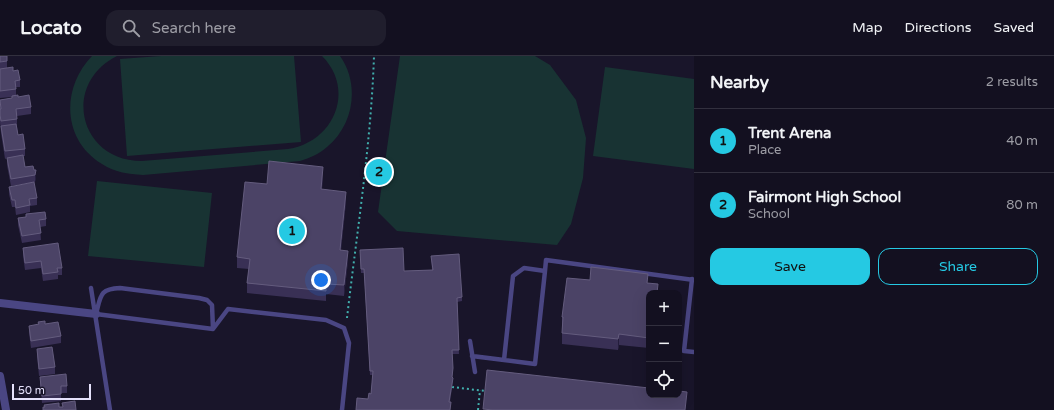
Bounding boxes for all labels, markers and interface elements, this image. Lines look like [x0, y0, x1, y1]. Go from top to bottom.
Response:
search box [106, 10, 386, 46]
text: Locato [20, 17, 82, 39]
icon: search [120, 17, 142, 39]
text: Search here [152, 19, 236, 37]
text: Map [852, 19, 883, 36]
text: Directions [905, 19, 972, 36]
text: Saved [994, 19, 1034, 36]
text: Nearby [710, 72, 769, 93]
text: 2 results [986, 74, 1038, 90]
text: Trent Arena [748, 124, 832, 142]
text: 1 [719, 133, 727, 149]
text: 40 m [1006, 133, 1038, 149]
text: Place [748, 142, 781, 158]
pin: 2 [366, 157, 392, 187]
text: Fairmont High School [748, 188, 901, 206]
text: 2 [719, 197, 727, 213]
text: 80 m [1006, 197, 1038, 213]
text: School [748, 206, 790, 222]
pin: 1 [279, 216, 305, 246]
button: Save [710, 248, 870, 285]
button: Share [878, 248, 1038, 285]
your location [311, 270, 331, 290]
map controls [646, 290, 682, 398]
button: + [646, 290, 682, 326]
button: − [646, 326, 682, 362]
button: locate [646, 362, 682, 398]
scale bar [12, 382, 91, 401]
text: 50 m [18, 384, 45, 397]

